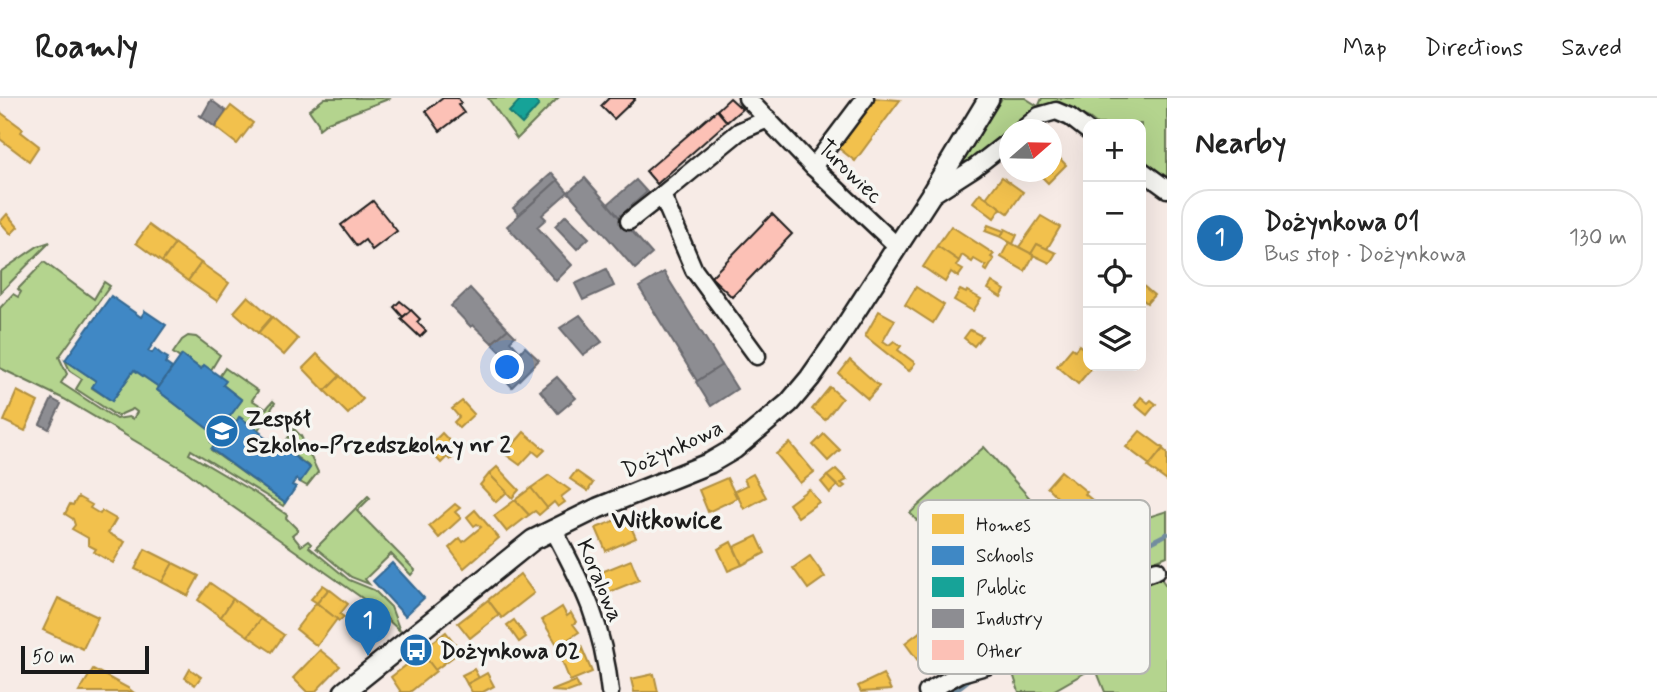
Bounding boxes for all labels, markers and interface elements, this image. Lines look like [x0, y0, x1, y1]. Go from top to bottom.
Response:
text: Roamly [35, 26, 138, 70]
text: Map [1343, 33, 1387, 64]
text: Directions [1425, 33, 1523, 64]
text: Saved [1561, 33, 1622, 64]
north arrow [999, 119, 1062, 182]
map controls [1083, 119, 1146, 371]
button: + [1083, 119, 1146, 182]
text: Nearby [1195, 124, 1286, 163]
street label: Turowiec [810, 134, 889, 211]
button: − [1083, 182, 1146, 245]
text: Dożynkowa 01 [1264, 206, 1420, 240]
text: 1 [1215, 223, 1225, 253]
text: 130 m [1569, 223, 1627, 253]
text: Bus stop · Dożynkowa [1264, 240, 1467, 270]
button: locate [1083, 245, 1146, 308]
button: layers [1083, 308, 1146, 371]
your location [490, 350, 524, 384]
place label: Zespół Szkolno-Przedszkolny nr 2 [246, 405, 512, 461]
school or university icon: Zespół Szkolno-Przedszkolny nr 2 [203, 412, 241, 450]
street label: Dożynkowa [617, 413, 728, 486]
legend [918, 500, 1150, 674]
district label: Witkowice [611, 504, 723, 538]
text: Homes [976, 513, 1031, 538]
street label: Koralowa [568, 535, 630, 627]
text: Schools [976, 544, 1034, 569]
text: Public [976, 576, 1027, 601]
pin: 1 [345, 598, 391, 656]
text: Industry [976, 607, 1043, 632]
bus stop icon: Dożynkowa 02 [397, 631, 435, 669]
place label: Dożynkowa 02 [440, 637, 580, 667]
text: Other [976, 639, 1022, 664]
scale bar [21, 643, 149, 675]
text: 50 m [32, 645, 75, 670]

